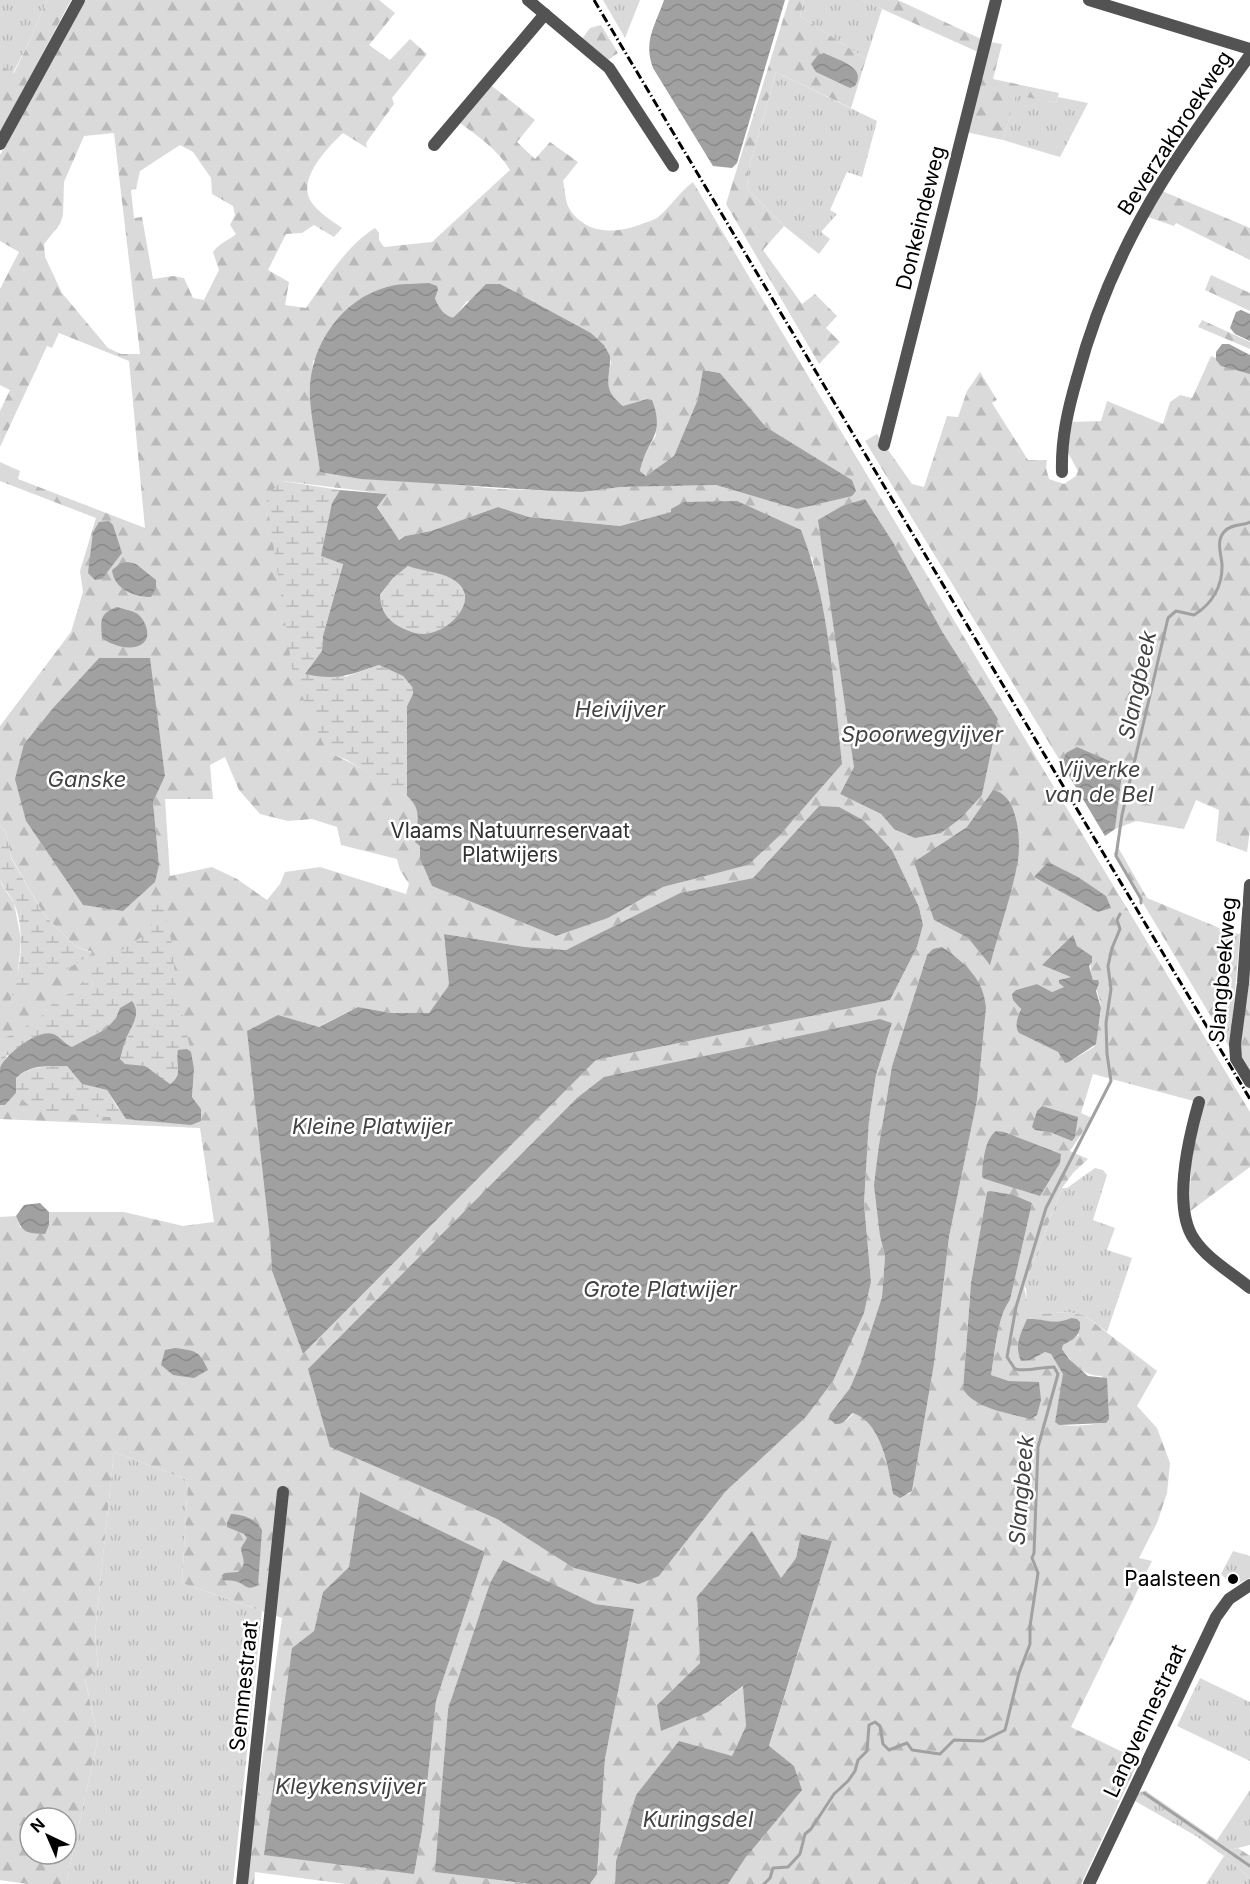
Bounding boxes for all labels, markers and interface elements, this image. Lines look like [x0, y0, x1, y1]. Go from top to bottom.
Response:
street label: Beverzakbroekweg [1112, 46, 1237, 220]
street label: Donkeindeweg [891, 143, 950, 293]
water label: Slangbeek [1113, 627, 1161, 742]
water label: Heivijver [575, 696, 666, 722]
water label: Spoorwegvijver [841, 721, 1004, 747]
water label: Vijverke van de Bel [1044, 756, 1154, 807]
water label: Ganske [48, 766, 126, 792]
park label: Vlaams Natuurreservaat Platwijers [390, 818, 630, 867]
street label: Slangbeekweg [1204, 896, 1241, 1044]
water label: Kleine Platwijer [292, 1113, 453, 1139]
water label: Grote Platwijer [583, 1276, 737, 1302]
water label: Slangbeek [1003, 1433, 1039, 1546]
place label: Paalsteen [1124, 1566, 1221, 1591]
marker: Paalsteen [1226, 1572, 1240, 1586]
street label: Semmestraat [224, 1619, 263, 1752]
street label: Langvennestraat [1098, 1640, 1191, 1801]
water label: Kleykensvijver [275, 1773, 426, 1799]
north arrow [18, 1806, 78, 1866]
water label: Kuringsdel [643, 1806, 754, 1832]
text: N [26, 1814, 49, 1837]

